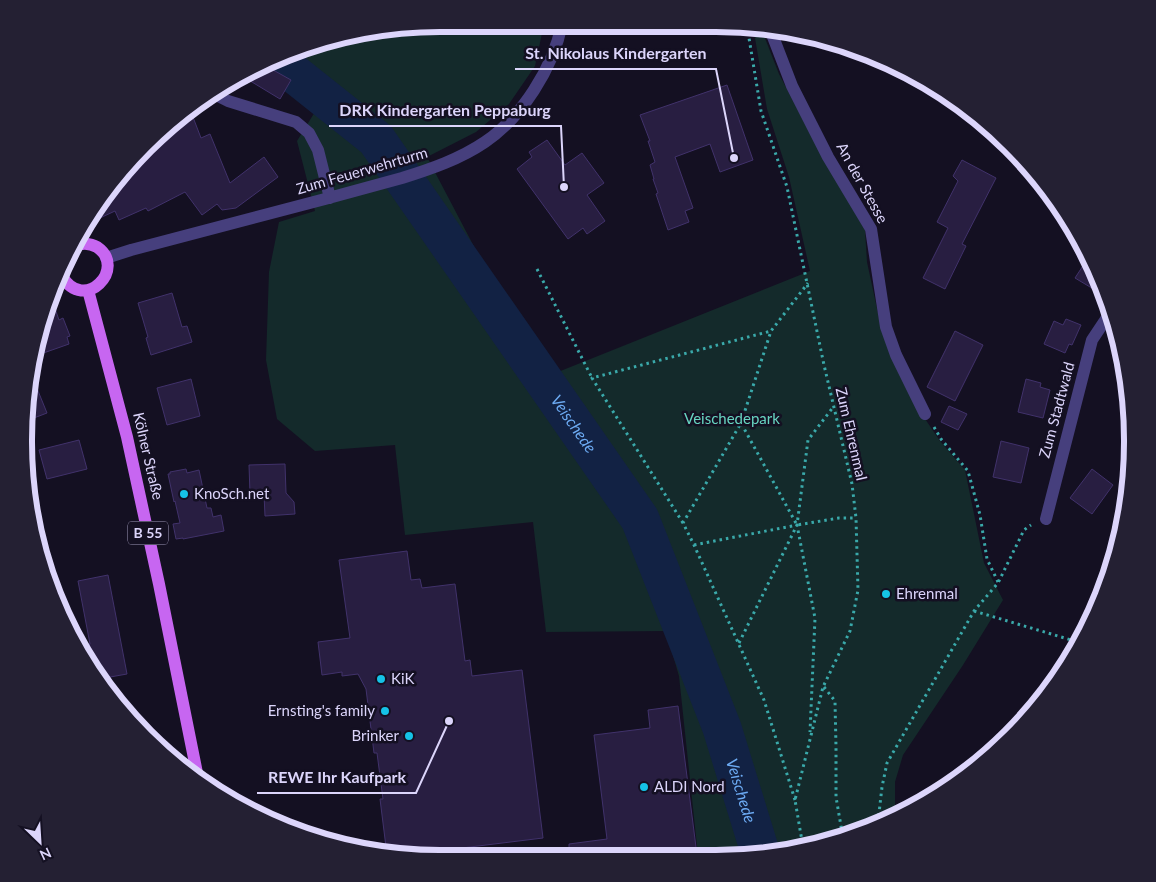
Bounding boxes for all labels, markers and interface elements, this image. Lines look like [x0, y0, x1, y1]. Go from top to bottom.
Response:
callout: St. Nikolaus Kindergarten [515, 38, 716, 69]
text: St. Nikolaus Kindergarten [525, 43, 707, 62]
callout: DRK Kindergarten Peppaburg [329, 95, 561, 126]
text: DRK Kindergarten Peppaburg [339, 100, 551, 119]
street label: An der Stesse [833, 139, 893, 226]
street label: Zum Feuerwehrturm [294, 143, 429, 197]
street label: Zum Stadtwald [1035, 360, 1078, 460]
street label: Zum Ehrenmal [833, 385, 871, 482]
water label: Veischede [548, 391, 601, 456]
park label: Veischedepark [684, 409, 780, 427]
street label: Kölner Straße [130, 410, 168, 501]
place label: KnoSch.net [194, 484, 270, 502]
marker: KnoSch.net [178, 488, 190, 500]
road number: B 55 [128, 522, 168, 544]
place label: Ehrenmal [896, 584, 958, 602]
marker: Ehrenmal [880, 588, 892, 600]
place label: KiK [391, 669, 414, 687]
marker: KiK [375, 673, 387, 685]
place label: Ernsting's family [268, 701, 375, 719]
marker: Ernsting's family [379, 705, 391, 717]
place label: Brinker [351, 726, 400, 744]
marker: Brinker [403, 730, 415, 742]
water label: Veischede [723, 756, 761, 825]
callout: REWE Ihr Kaufpark [257, 762, 416, 793]
text: REWE Ihr Kaufpark [268, 767, 406, 786]
place label: ALDI Nord [654, 777, 725, 795]
marker: ALDI Nord [638, 781, 650, 793]
north arrow [15, 817, 65, 867]
text: N [37, 844, 54, 864]

